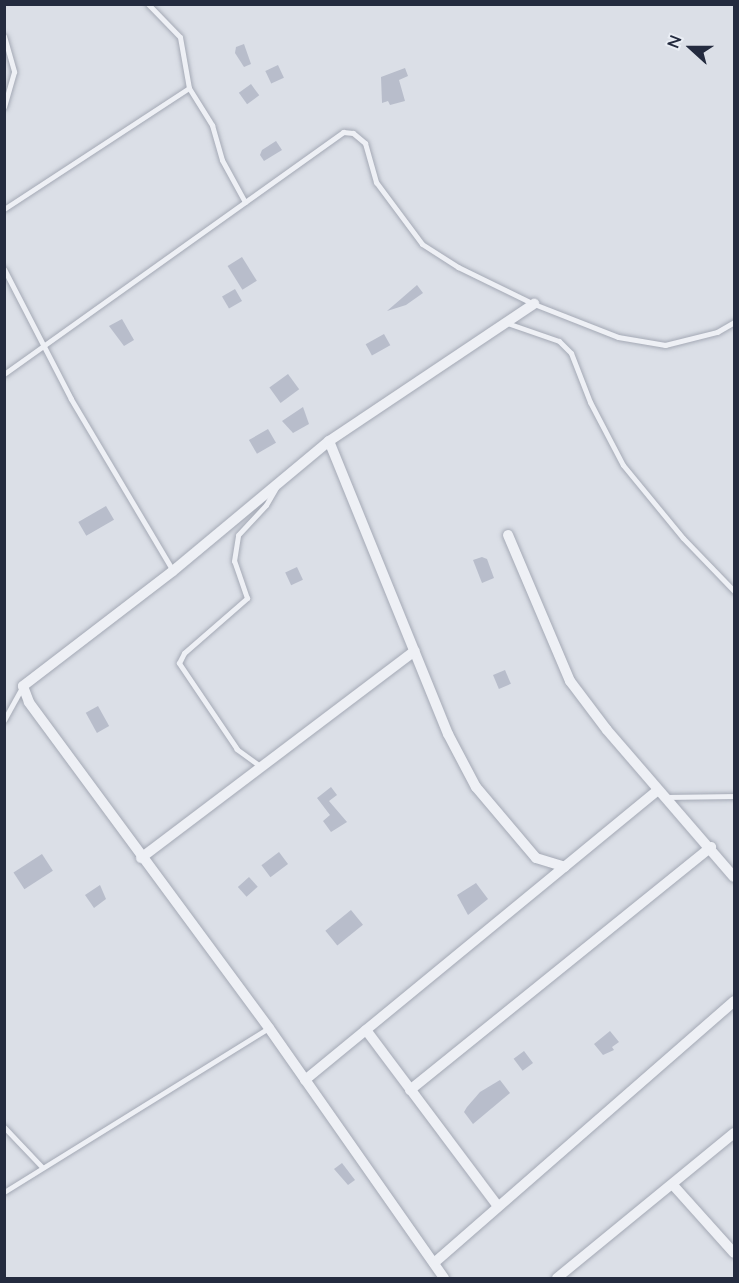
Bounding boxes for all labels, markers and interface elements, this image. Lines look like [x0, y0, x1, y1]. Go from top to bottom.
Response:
north arrow [661, 18, 721, 78]
text: N [663, 32, 685, 51]

